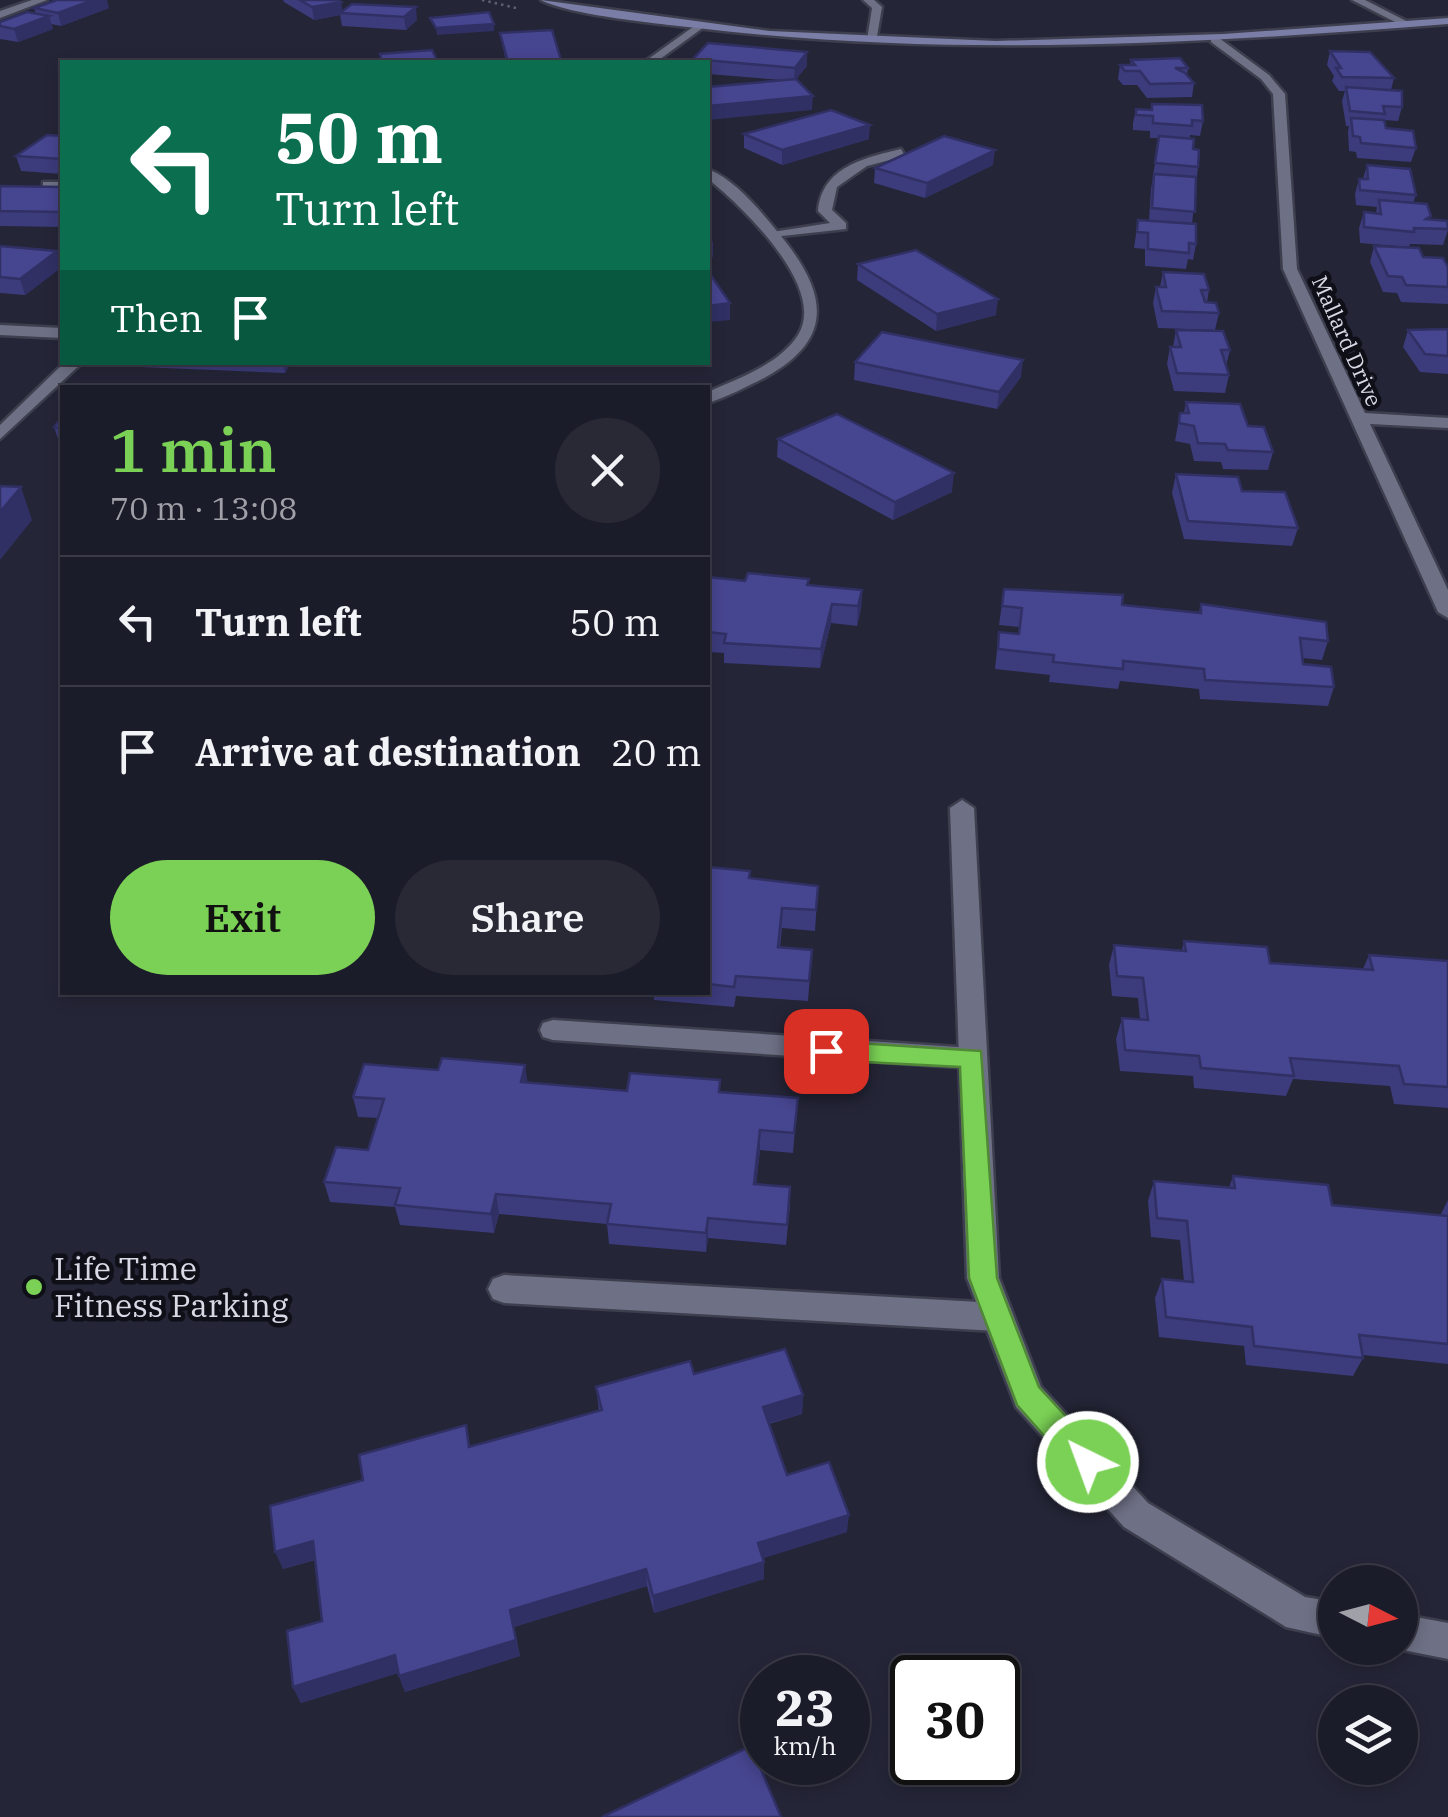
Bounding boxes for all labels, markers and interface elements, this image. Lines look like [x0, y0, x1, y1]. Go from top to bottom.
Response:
text: 50 m [275, 91, 443, 182]
icon: left [110, 100, 240, 230]
text: Turn left [275, 179, 459, 237]
street label: Mallard Drive [1306, 271, 1389, 411]
icon: arrive [223, 290, 278, 345]
text: Then [110, 293, 203, 342]
text: 1 min [110, 410, 277, 489]
button: close [555, 418, 660, 523]
text: 70 m · 13:08 [110, 487, 298, 529]
icon: left [110, 594, 165, 649]
text: Turn left [195, 597, 362, 646]
text: 50 m [569, 597, 660, 646]
icon: arrive [110, 724, 165, 779]
text: Arrive at destination [195, 727, 581, 776]
text: 20 m [611, 727, 702, 776]
button: Exit [110, 860, 375, 975]
button: Share [395, 860, 660, 975]
pin [784, 1009, 869, 1094]
icon: arrive [799, 1024, 854, 1079]
place label: Life Time Fitness Parking [54, 1247, 288, 1326]
marker: Life Time Fitness Parking [23, 1276, 45, 1298]
position arrow [1036, 1410, 1140, 1514]
north arrow [1318, 1565, 1418, 1665]
map controls [1318, 1565, 1418, 1785]
speed limit sign: 30 [890, 1655, 1020, 1785]
text: 23 [775, 1675, 835, 1740]
button: layers [1318, 1685, 1418, 1785]
text: km/h [773, 1729, 837, 1762]

